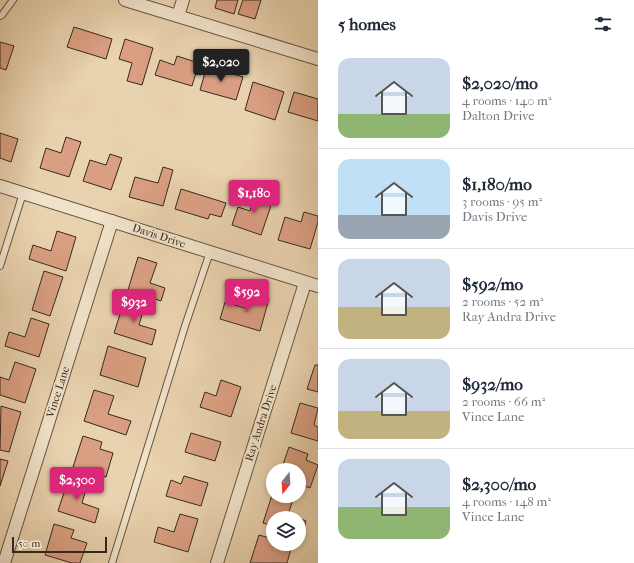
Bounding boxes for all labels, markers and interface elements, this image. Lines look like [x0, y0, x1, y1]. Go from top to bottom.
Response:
icon: filters [592, 13, 614, 35]
text: 5 homes [338, 14, 396, 34]
pin: $2,020 [188, 49, 254, 83]
text: $2,020 [202, 54, 240, 69]
text: $2,020/mo [462, 73, 538, 93]
icon: home [370, 74, 418, 122]
text: 4 rooms · 140 m² [462, 93, 552, 108]
text: Dalton Drive [462, 108, 535, 123]
text: $1,180/mo [462, 174, 532, 194]
icon: home [370, 175, 418, 223]
pin: $1,180 [221, 180, 287, 214]
text: $1,180 [238, 185, 270, 200]
text: 3 rooms · 95 m² [462, 194, 542, 209]
text: Davis Drive [462, 209, 527, 224]
street label: Davis Drive [131, 221, 188, 251]
text: $592/mo [462, 274, 523, 294]
icon: home [370, 275, 418, 323]
pin: $592 [223, 279, 271, 313]
text: $592 [234, 284, 260, 299]
pin: $932 [110, 289, 158, 323]
text: $932 [121, 294, 147, 309]
text: 2 rooms · 52 m² [462, 294, 543, 309]
text: Ray Andra Drive [462, 309, 556, 324]
street label: Vince Lane [43, 364, 73, 420]
text: $932/mo [462, 374, 523, 394]
icon: home [370, 375, 418, 423]
street label: Ray Andra Drive [242, 383, 280, 463]
text: 2 rooms · 66 m² [462, 394, 545, 409]
text: Vince Lane [462, 409, 525, 424]
north arrow [266, 463, 306, 503]
map controls [266, 463, 306, 551]
pin: $2,300 [44, 467, 110, 501]
text: $2,300 [59, 472, 95, 487]
text: $2,300/mo [462, 474, 536, 494]
icon: home [370, 475, 418, 523]
text: 4 rooms · 148 m² [462, 494, 551, 509]
text: Vince Lane [462, 509, 525, 524]
button: layers [266, 511, 306, 551]
scale bar [12, 535, 107, 554]
text: 50 m [18, 537, 40, 550]

